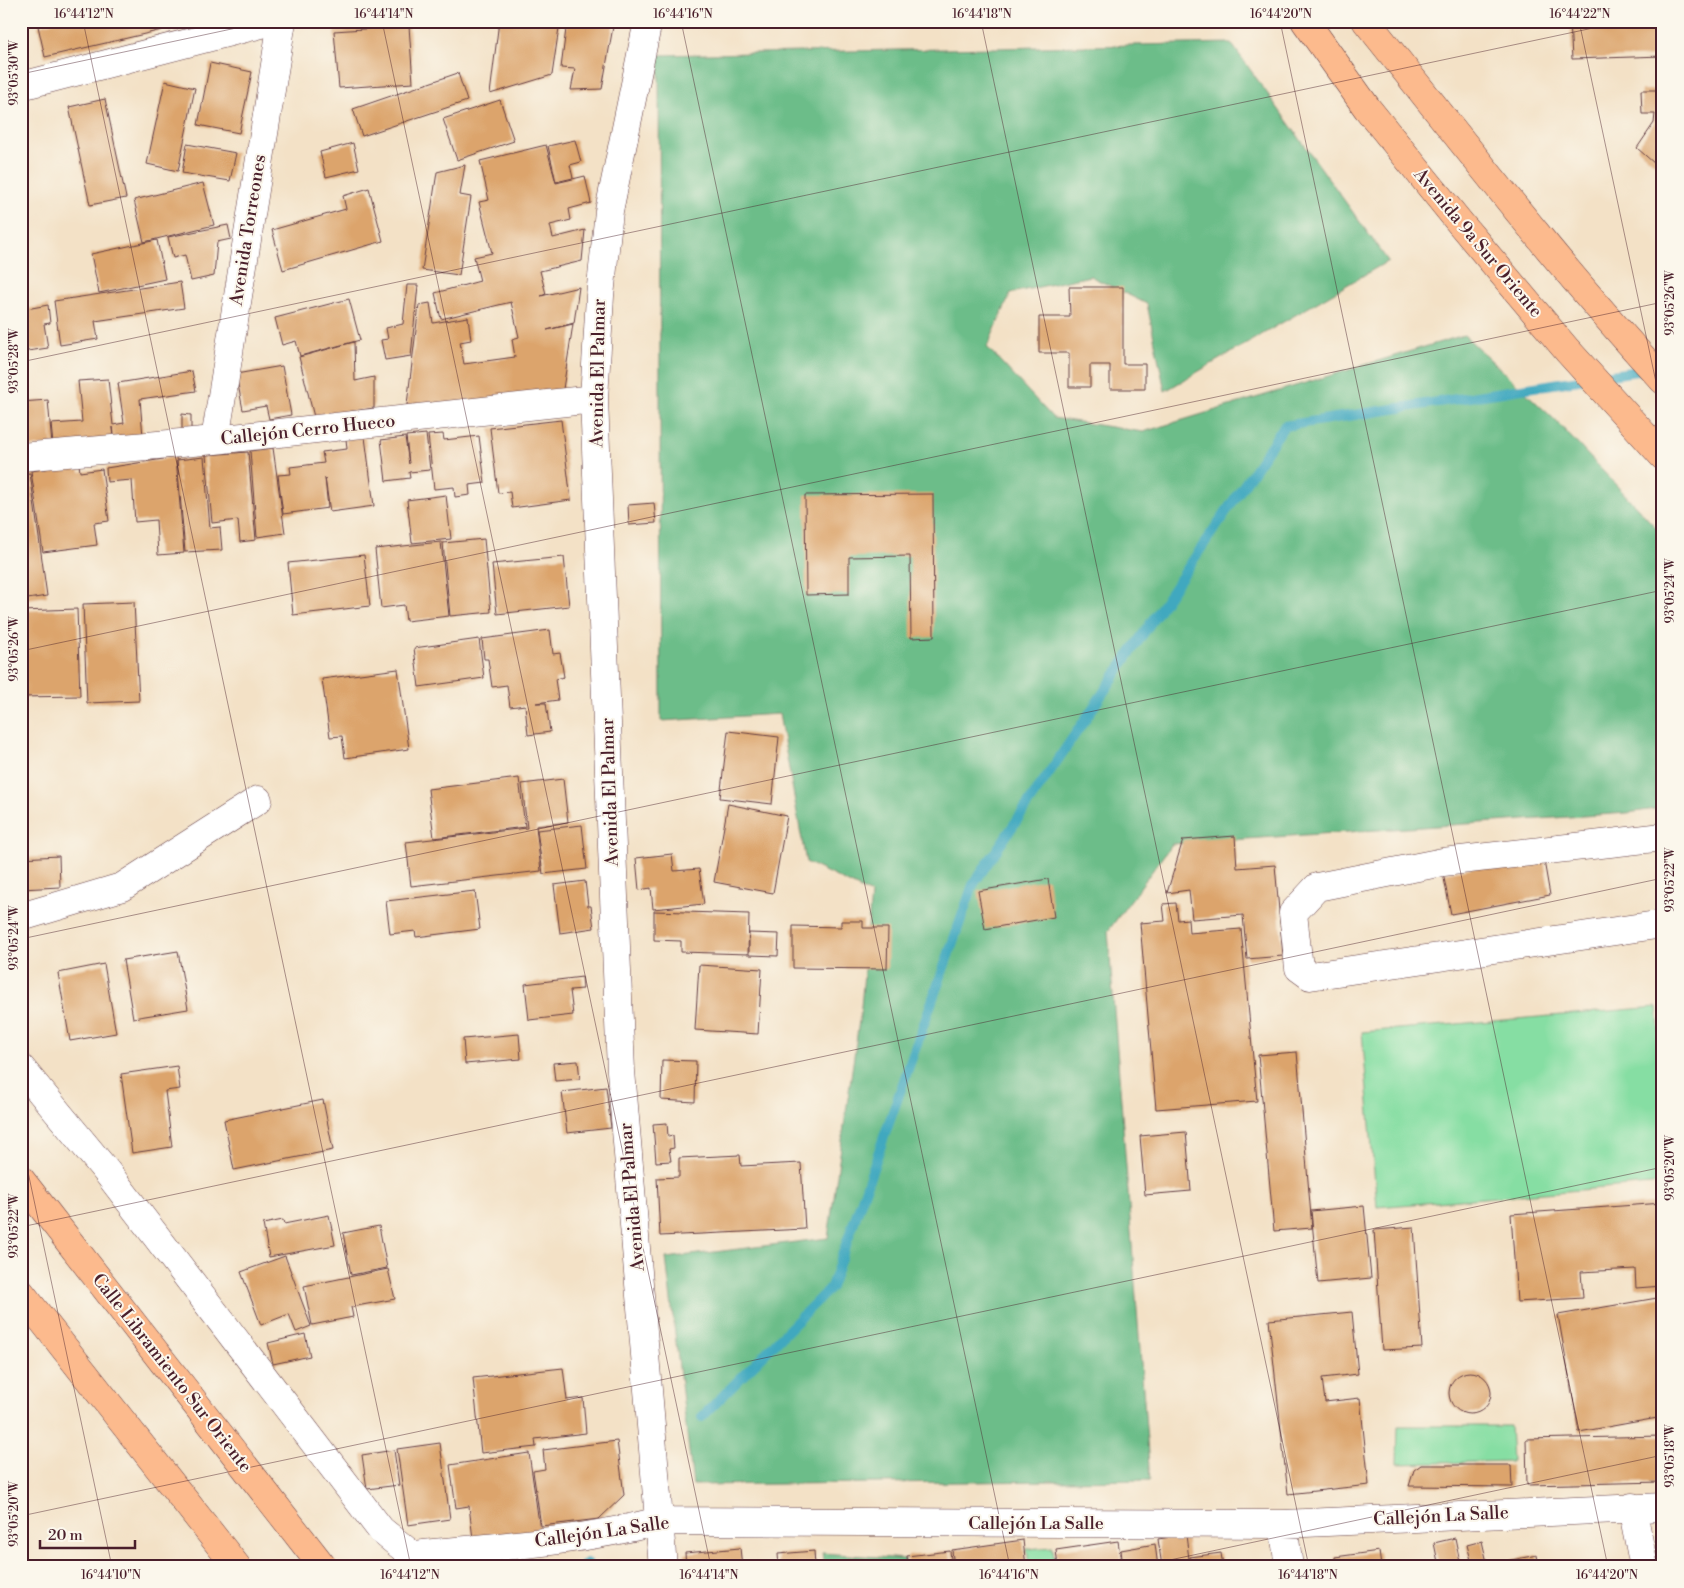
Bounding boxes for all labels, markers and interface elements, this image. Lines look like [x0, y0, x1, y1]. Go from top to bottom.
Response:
text: 16°44'12"N [54, 7, 114, 22]
text: 16°44'14"N [354, 7, 414, 22]
text: 16°44'16"N [653, 7, 713, 22]
text: 16°44'18"N [952, 7, 1012, 22]
text: 16°44'20"N [1250, 7, 1312, 22]
text: 16°44'22"N [1550, 7, 1611, 22]
text: 93°05'30"W [7, 39, 22, 106]
street label: Avenida Torreones [225, 153, 271, 308]
street label: Avenida 9a Sur Oriente [1408, 163, 1547, 322]
text: 93°05'26"W [1663, 269, 1678, 336]
street label: Avenida El Palmar [585, 298, 611, 449]
text: 93°05'28"W [7, 327, 22, 394]
street label: Callejón Cerro Hueco [219, 409, 397, 451]
text: 93°05'24"W [1663, 557, 1678, 624]
text: 93°05'26"W [7, 615, 22, 682]
street label: Avenida El Palmar [596, 717, 624, 868]
text: 93°05'22"W [1663, 846, 1678, 912]
text: 93°05'24"W [7, 904, 22, 971]
street label: Avenida El Palmar [614, 1122, 650, 1273]
text: 93°05'20"W [1663, 1134, 1678, 1201]
text: 93°05'22"W [7, 1192, 22, 1258]
street label: Calle Libramiento Sur Oriente [87, 1269, 257, 1477]
text: 93°05'18"W [1663, 1423, 1678, 1488]
text: 93°05'20"W [7, 1480, 22, 1547]
street label: Callejón La Salle [1373, 1501, 1509, 1531]
street label: Callejón La Salle [533, 1511, 671, 1553]
street label: Callejón La Salle [968, 1512, 1104, 1535]
scale bar [40, 1518, 135, 1550]
text: 20 m [48, 1526, 83, 1545]
text: 16°44'10"N [81, 1568, 141, 1583]
text: 16°44'12"N [380, 1568, 440, 1583]
text: 16°44'14"N [679, 1568, 739, 1583]
text: 16°44'16"N [979, 1568, 1039, 1583]
text: 16°44'18"N [1278, 1568, 1338, 1583]
text: 16°44'20"N [1576, 1568, 1638, 1583]

